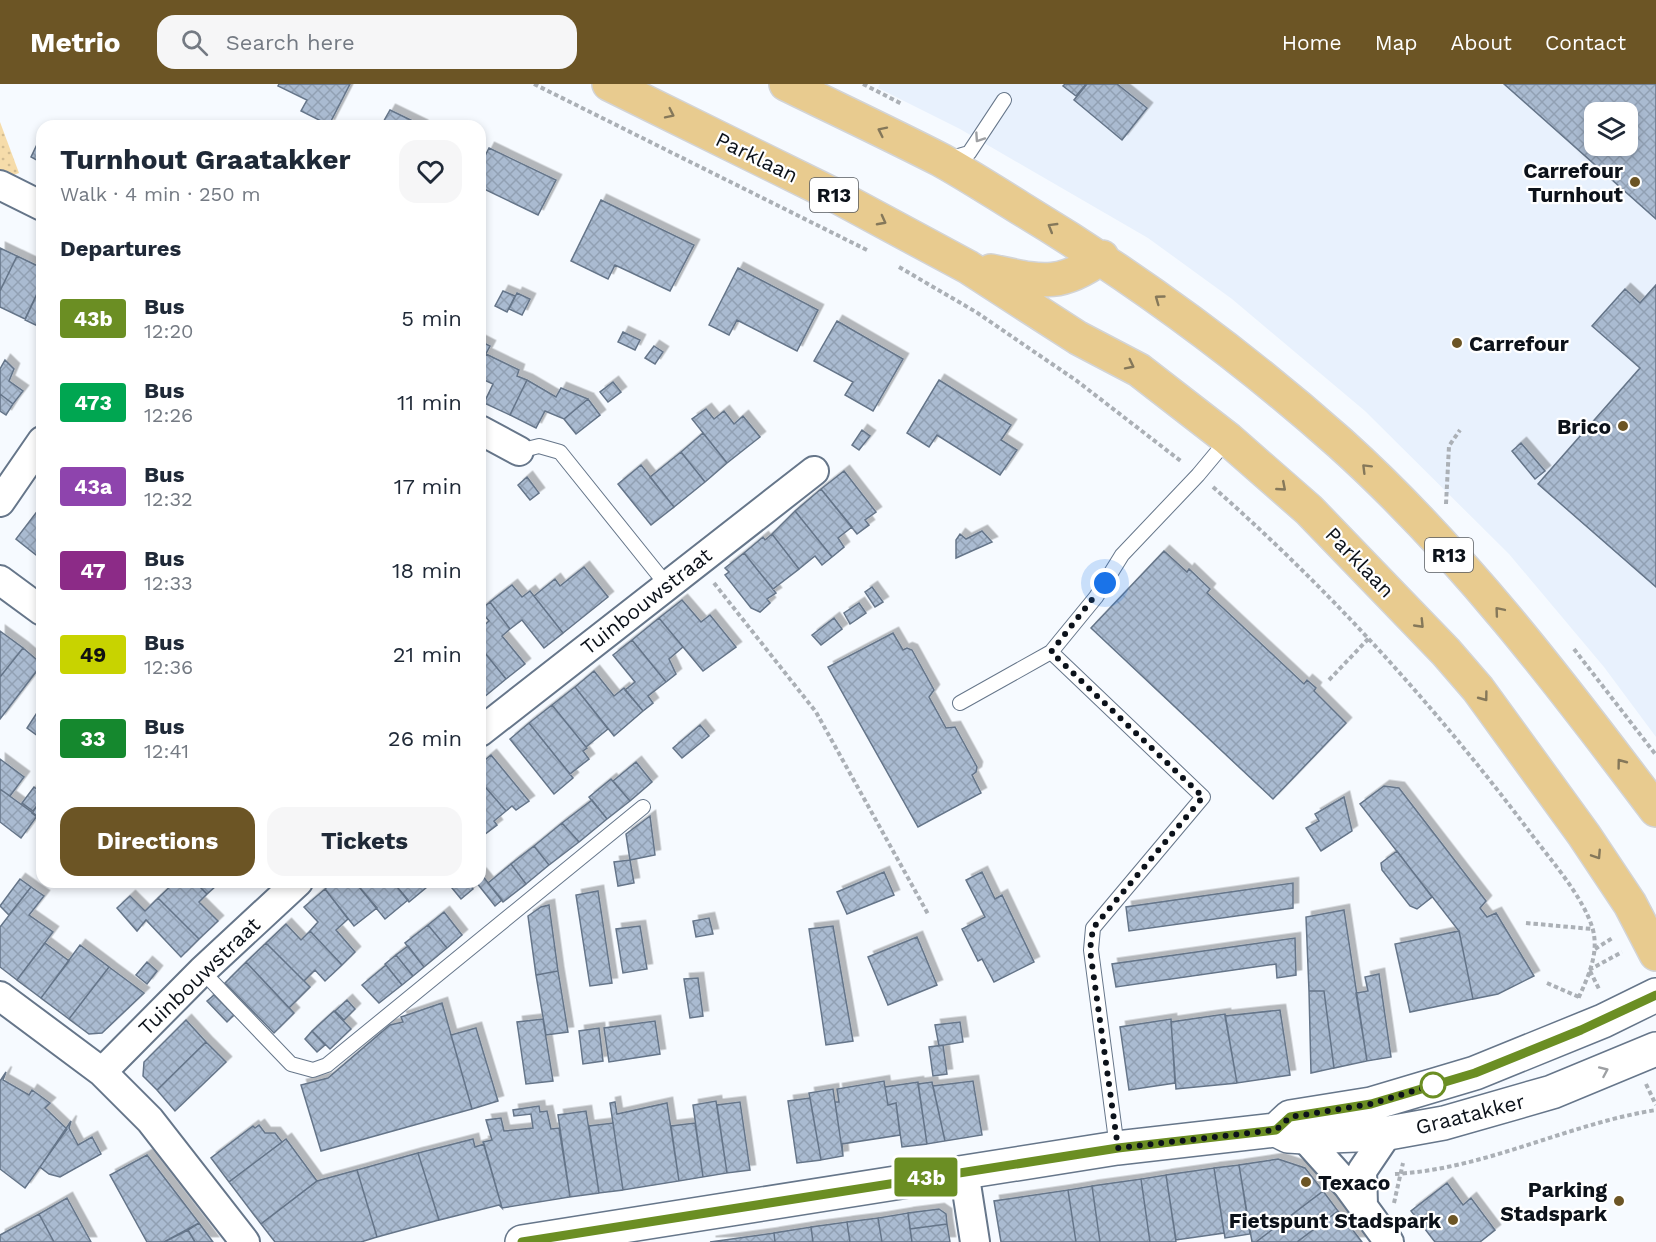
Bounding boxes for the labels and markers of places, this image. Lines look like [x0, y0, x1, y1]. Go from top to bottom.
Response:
place label: Carrefour Turnhout [1523, 158, 1623, 207]
marker: Carrefour Turnhout [1628, 175, 1642, 189]
place label: Carrefour [1469, 331, 1569, 356]
marker: Carrefour [1450, 336, 1464, 350]
place label: Brico [1557, 414, 1611, 439]
marker: Brico [1616, 419, 1630, 433]
unlabelled marker [1420, 1072, 1446, 1098]
place label: Texaco [1318, 1170, 1390, 1195]
marker: Texaco [1299, 1175, 1313, 1189]
place label: Parking Stadspark [1500, 1177, 1608, 1226]
marker: Parking Stadspark [1612, 1194, 1626, 1208]
place label: Fietspunt Stadspark [1229, 1208, 1442, 1233]
marker: Fietspunt Stadspark [1446, 1213, 1460, 1227]

